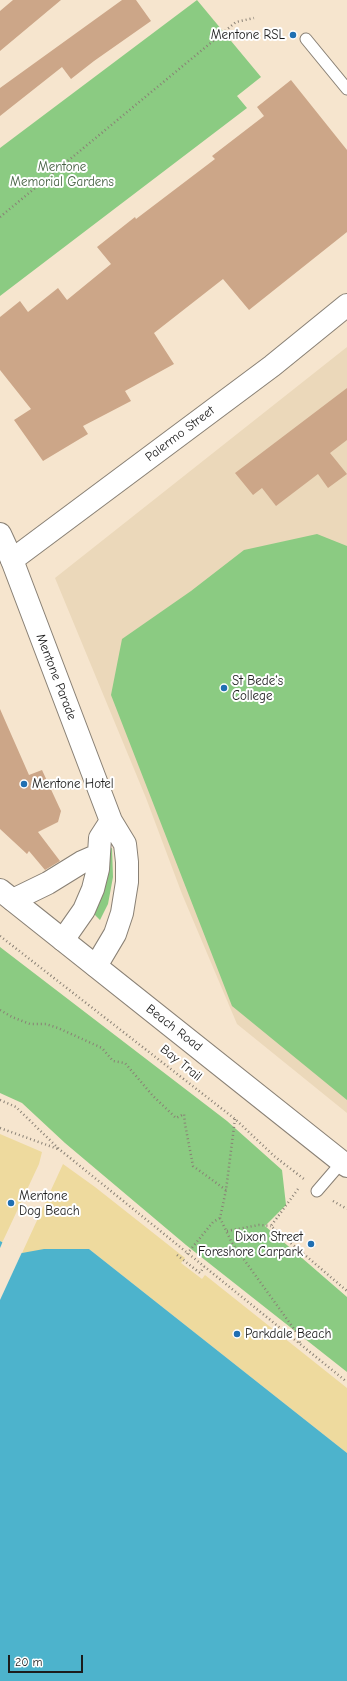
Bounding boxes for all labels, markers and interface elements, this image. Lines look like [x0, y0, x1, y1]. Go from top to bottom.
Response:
place label: Mentone RSL [211, 27, 285, 43]
marker: Mentone RSL [288, 30, 298, 40]
park label: Mentone Memorial Gardens [10, 159, 114, 190]
street label: Palermo Street [142, 403, 218, 465]
street label: Mentone Parade [32, 632, 80, 722]
place label: St Bede's College [232, 673, 283, 704]
marker: St Bede's College [219, 683, 229, 693]
place label: Mentone Hotel [32, 776, 114, 792]
marker: Mentone Hotel [19, 779, 29, 789]
street label: Beach Road [143, 1001, 205, 1055]
street label: Bay Trail [157, 1041, 205, 1085]
place label: Mentone Dog Beach [19, 1188, 80, 1219]
marker: Mentone Dog Beach [6, 1198, 16, 1208]
place label: Dixon Street Foreshore Carpark [198, 1229, 303, 1260]
marker: Dixon Street Foreshore Carpark [306, 1239, 316, 1249]
place label: Parkdale Beach [245, 1326, 331, 1342]
marker: Parkdale Beach [232, 1329, 242, 1339]
scale bar [10, 1647, 85, 1673]
text: 20 m [15, 1655, 43, 1669]

